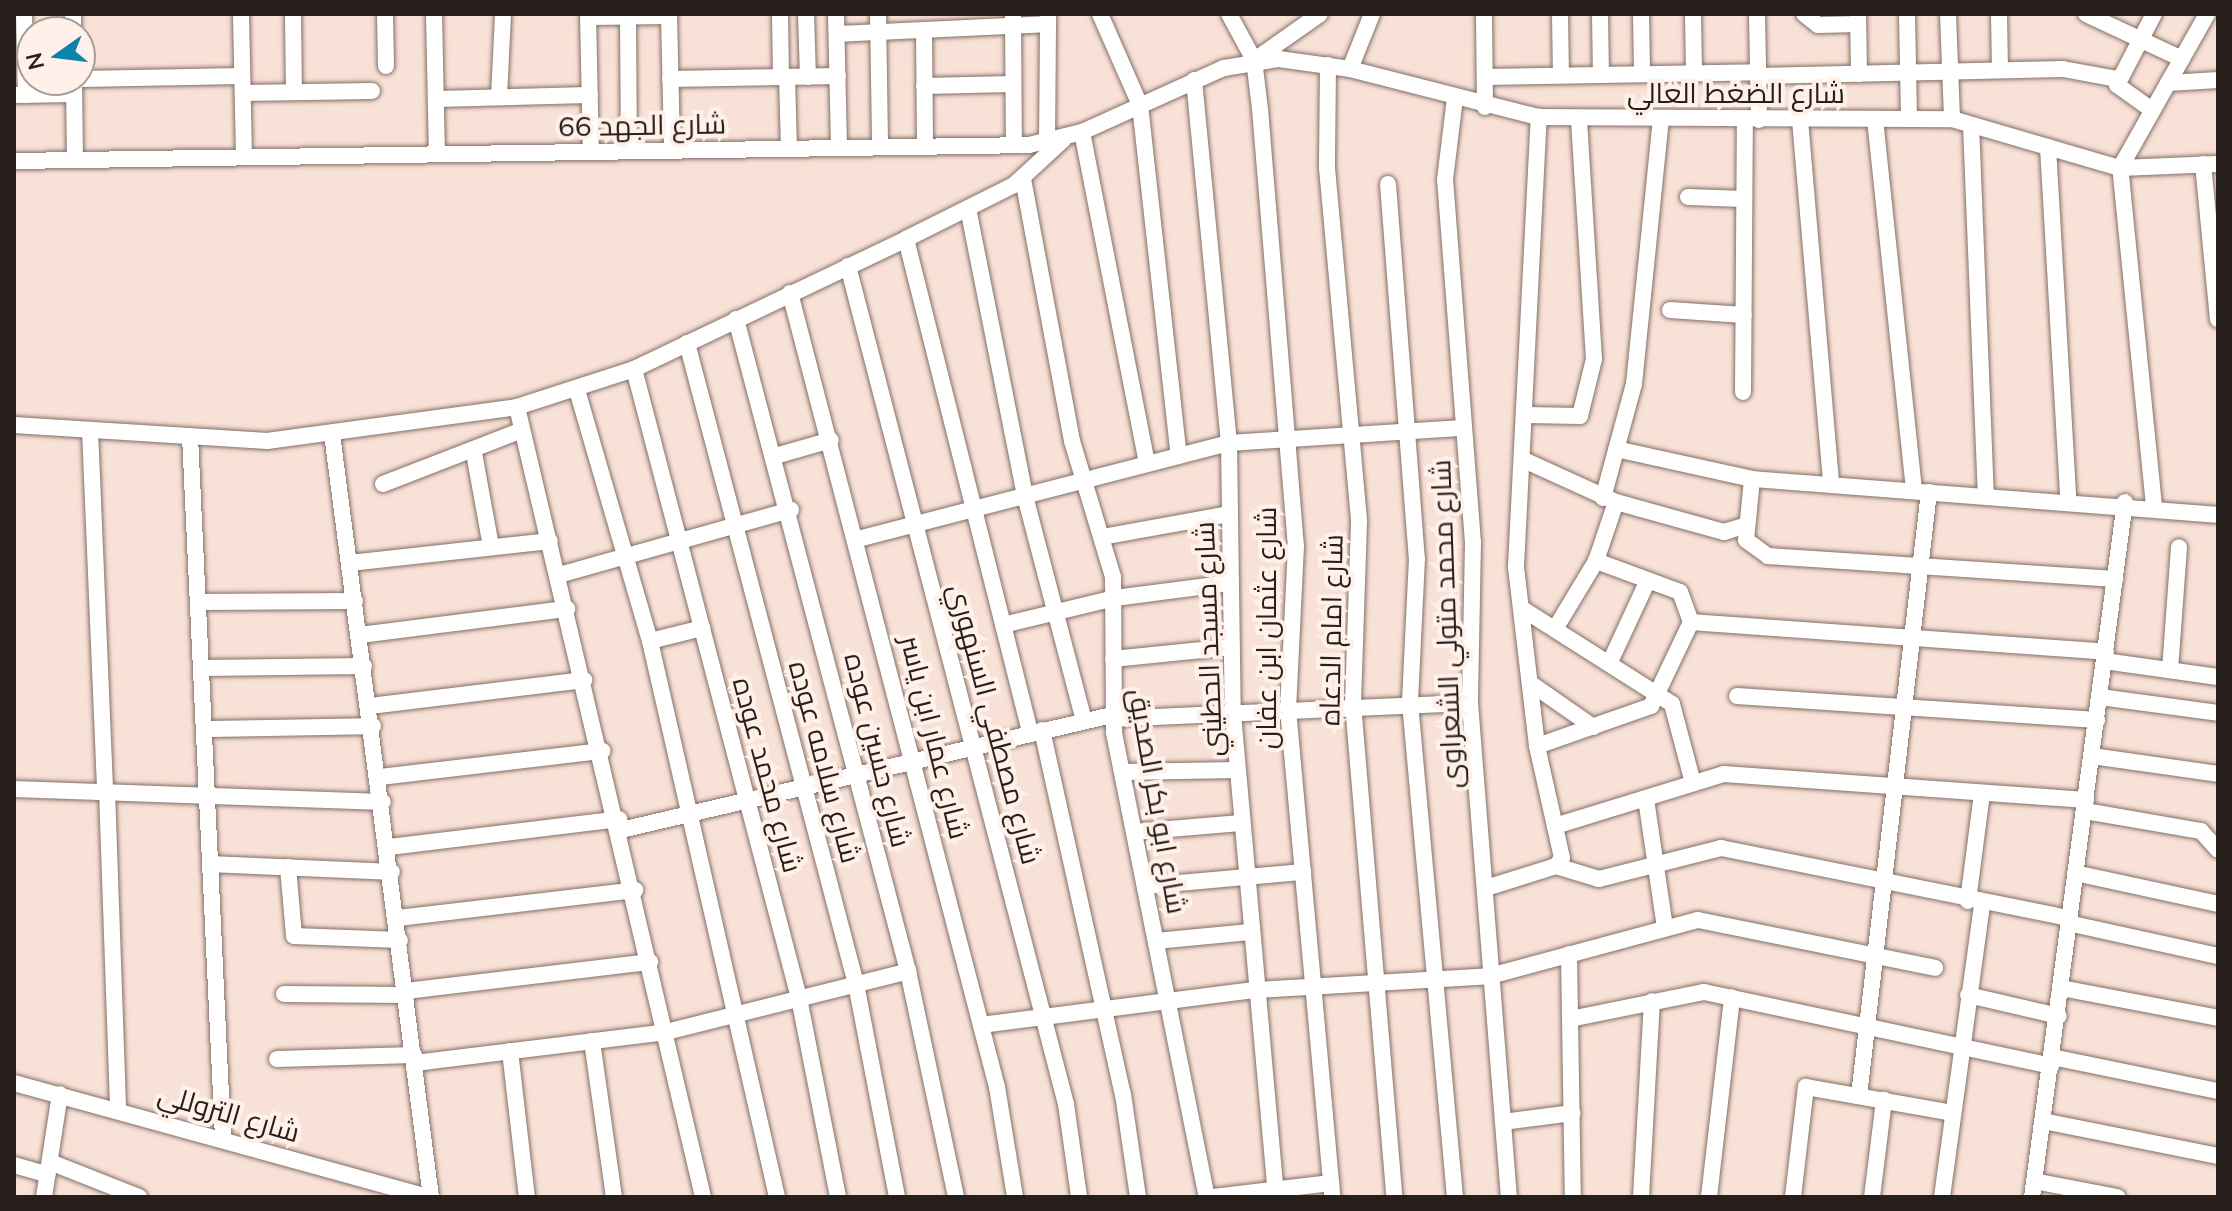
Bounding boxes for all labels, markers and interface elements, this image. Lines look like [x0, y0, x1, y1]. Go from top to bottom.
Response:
north arrow [16, 16, 96, 96]
text: N [19, 50, 50, 73]
street label: شارع الضغط العالي [1627, 76, 1845, 110]
street label: شارع الجهد 66 [558, 107, 726, 143]
street label: شارع محمد متولي الشعراوى [1423, 459, 1469, 789]
street label: شارع عثمان ابن عفان [1249, 507, 1283, 749]
street label: شارع مسجد الحطيني [1187, 521, 1229, 757]
street label: شارع امام الدعاه [1313, 534, 1349, 726]
street label: شارع مصطفي السنهوري [941, 580, 1049, 868]
street label: شارع عمار ابن ياسر [893, 632, 977, 842]
street label: شارع حسين عوده [838, 649, 918, 851]
street label: شارع سلامه عوده [782, 657, 868, 867]
street label: شارع محمد عوده [726, 674, 810, 876]
street label: شارع ابو بكر الصديق [1122, 686, 1194, 916]
street label: شارع التروللي [154, 1077, 304, 1149]

